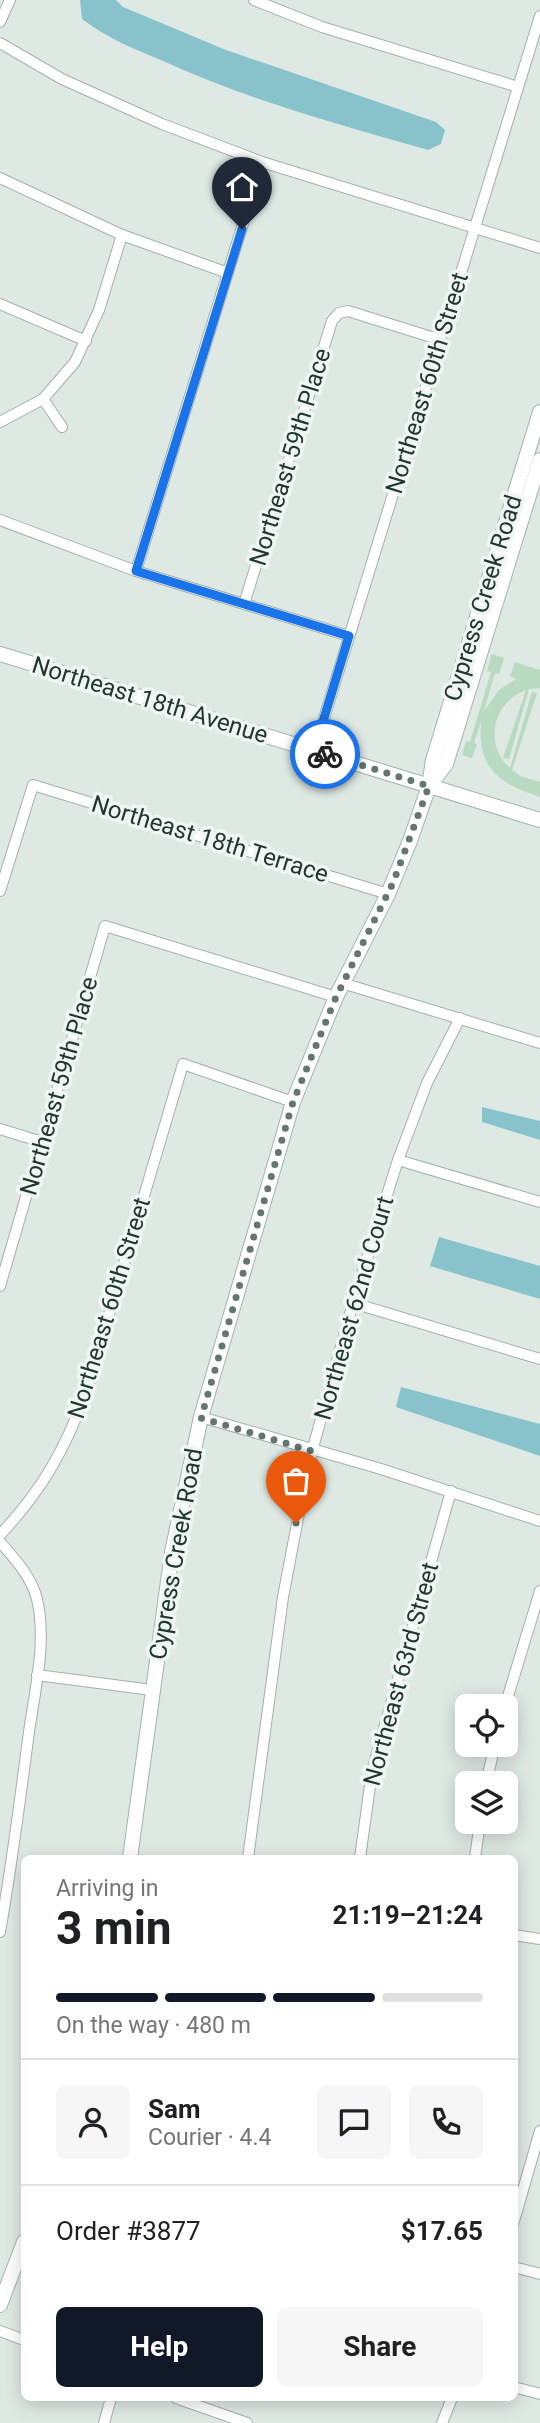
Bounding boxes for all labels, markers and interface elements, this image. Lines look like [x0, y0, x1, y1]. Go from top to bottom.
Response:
pin [212, 157, 272, 229]
icon: home [223, 168, 261, 206]
street label: Northeast 60th Street [380, 269, 474, 497]
street label: Northeast 59th Place [244, 345, 336, 569]
street label: Cypress Creek Road [438, 492, 528, 704]
street label: Northeast 18th Avenue [29, 651, 271, 749]
courier [290, 719, 360, 789]
icon: bike [306, 735, 344, 773]
street label: Northeast 18th Terrace [88, 790, 332, 888]
street label: Northeast 59th Place [14, 974, 104, 1198]
street label: Northeast 62nd Court [309, 1193, 399, 1423]
street label: Northeast 60th Street [62, 1194, 156, 1422]
street label: Cypress Creek Road [144, 1446, 208, 1662]
pin [266, 1451, 326, 1523]
icon: bag [277, 1462, 315, 1500]
street label: Northeast 63rd Street [358, 1559, 444, 1789]
map controls [455, 1694, 518, 1834]
button: locate [455, 1694, 518, 1757]
button: layers [455, 1771, 518, 1834]
text: Arriving in [56, 1875, 159, 1902]
text: 21:19–21:24 [333, 1900, 483, 1930]
text: 3 min [56, 1901, 172, 1955]
text: On the way · 480 m [56, 2012, 251, 2039]
button: person [56, 2085, 130, 2159]
button: chat [317, 2085, 391, 2159]
button: phone [409, 2085, 483, 2159]
text: Sam [148, 2094, 200, 2124]
text: Courier · 4.4 [148, 2124, 271, 2151]
text: Order #3877 [56, 2216, 201, 2246]
text: $17.65 [401, 2216, 483, 2246]
button: Help [56, 2307, 263, 2387]
button: Share [277, 2307, 483, 2387]

